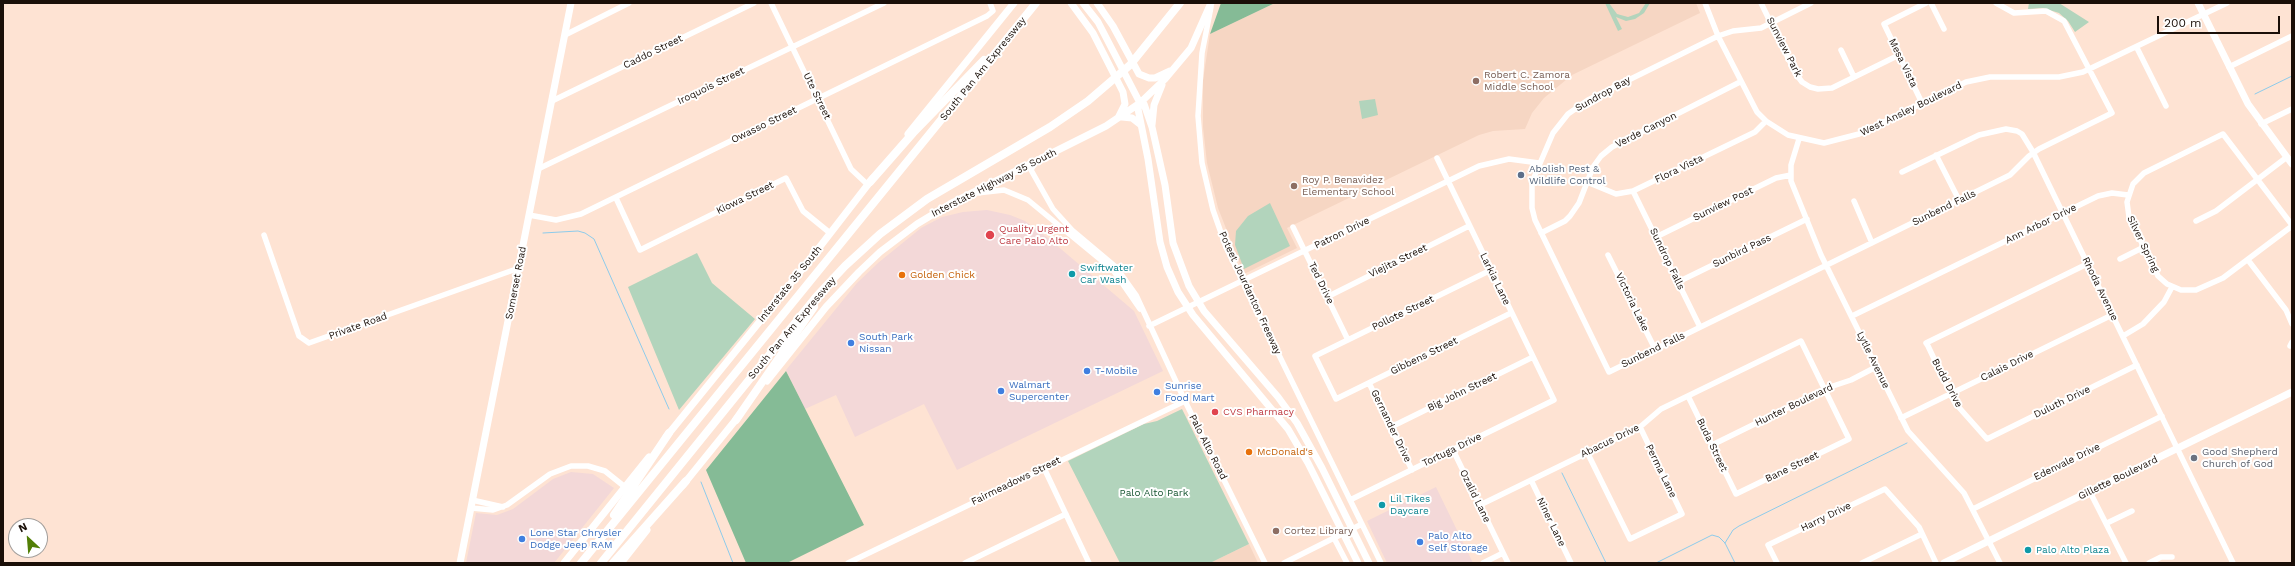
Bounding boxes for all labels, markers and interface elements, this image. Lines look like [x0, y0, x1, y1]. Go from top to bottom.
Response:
scale bar [2159, 8, 2282, 34]
street label: South Pan Am Expressway [937, 15, 1029, 123]
street label: Sunview Park [1764, 15, 1804, 79]
text: 200 m [2164, 16, 2201, 30]
street label: Caddo Street [621, 32, 685, 72]
street label: Mesa Vista [1886, 37, 1920, 89]
street label: Iroquois Street [676, 65, 746, 107]
place label: Robert C. Zamora Middle School [1484, 69, 1570, 92]
street label: Ute Street [801, 71, 833, 121]
street label: Sundrop Bay [1573, 74, 1633, 114]
marker: Robert C. Zamora Middle School [1471, 76, 1481, 86]
street label: West Ansley Boulevard [1858, 79, 1964, 139]
street label: Owasso Street [729, 104, 799, 146]
street label: Verde Canyon [1613, 109, 1679, 151]
street label: Interstate Highway 35 South [929, 146, 1059, 220]
street label: Flora Vista [1653, 152, 1705, 186]
place label: Abolish Pest & Wildlife Control [1529, 163, 1605, 186]
marker: Abolish Pest & Wildlife Control [1516, 170, 1526, 180]
place label: Roy P. Benavidez Elementary School [1302, 174, 1394, 198]
street label: Kiowa Street [714, 179, 776, 217]
marker: Roy P. Benavidez Elementary School [1289, 181, 1299, 191]
street label: Sunview Post [1691, 184, 1755, 224]
street label: Sunbend Falls [1910, 187, 1978, 229]
street label: Ann Arbor Drive [2003, 202, 2079, 246]
street label: Patron Drive [1312, 214, 1372, 252]
street label: Silver Spring [2124, 214, 2162, 274]
place label: Quality Urgent Care Palo Alto [999, 223, 1069, 246]
street label: Sundrop Falls [1647, 226, 1687, 292]
marker: Quality Urgent Care Palo Alto [984, 229, 996, 241]
street label: Poteet Jourdanton Freeway [1216, 230, 1284, 356]
street label: Sunbird Pass [1711, 232, 1773, 270]
street label: Viejita Street [1367, 242, 1429, 280]
street label: Interstate 35 South [755, 243, 825, 325]
street label: Somerset Road [503, 245, 529, 321]
street label: Larkia Lane [1477, 251, 1513, 307]
street label: Rhoda Avenue [2079, 255, 2121, 323]
street label: Ted Drive [1306, 260, 1336, 306]
place label: Swiftwater Car Wash [1080, 262, 1133, 286]
place label: Golden Chick [910, 269, 975, 281]
marker: Swiftwater Car Wash [1067, 269, 1077, 279]
marker: Golden Chick [897, 270, 907, 280]
street label: Victoria Lake [1613, 271, 1651, 333]
street label: South Pan Am Expressway [746, 274, 838, 382]
street label: Pollote Street [1370, 293, 1436, 333]
street label: Private Road [327, 310, 389, 342]
street label: Sunbend Falls [1619, 329, 1687, 371]
street label: Lytle Avenue [1854, 329, 1892, 391]
place label: South Park Nissan [859, 331, 913, 354]
street label: Gibbens Street [1388, 335, 1460, 377]
marker: South Park Nissan [846, 338, 856, 348]
street label: Calais Drive [1979, 348, 2035, 384]
street label: Budd Drive [1929, 357, 1965, 409]
place label: T-Mobile [1095, 365, 1137, 377]
marker: T-Mobile [1082, 366, 1092, 376]
street label: Big John Street [1425, 370, 1499, 414]
place label: Walmart Supercenter [1009, 379, 1069, 402]
place label: Sunrise Food Mart [1165, 380, 1214, 404]
street label: Hunter Boulevard [1753, 381, 1835, 429]
street label: Duluth Drive [2032, 383, 2092, 421]
marker: Walmart Supercenter [996, 386, 1006, 396]
marker: Sunrise Food Mart [1152, 387, 1162, 397]
street label: Gernander Drive [1368, 388, 1414, 464]
place label: CVS Pharmacy [1223, 406, 1294, 418]
marker: CVS Pharmacy [1210, 407, 1220, 417]
street label: Palo Alto Road [1186, 412, 1230, 482]
street label: Buda Street [1694, 416, 1730, 474]
street label: Abacus Drive [1579, 422, 1641, 460]
street label: Tortuga Drive [1420, 431, 1484, 469]
street label: Edenvale Drive [2032, 441, 2102, 483]
street label: Perma Lane [1643, 442, 1679, 500]
place label: McDonald's [1257, 446, 1313, 458]
place label: Good Shepherd Church of God [2202, 446, 2278, 470]
marker: McDonald's [1244, 447, 1254, 457]
street label: Bane Street [1763, 449, 1821, 485]
marker: Good Shepherd Church of God [2189, 453, 2199, 463]
street label: Fairmeadows Street [969, 454, 1063, 508]
street label: Gillette Boulevard [2076, 454, 2160, 502]
street label: Ozalid Lane [1457, 468, 1493, 524]
park label: Palo Alto Park [1120, 487, 1188, 499]
place label: Lil Tikes Daycare [1390, 493, 1430, 516]
street label: Niner Lane [1534, 496, 1568, 548]
marker: Lil Tikes Daycare [1377, 500, 1387, 510]
street label: Harry Drive [1799, 500, 1853, 534]
north arrow [8, 518, 48, 558]
text: N [16, 520, 29, 535]
place label: Cortez Library [1284, 525, 1353, 537]
marker: Cortez Library [1271, 526, 1281, 536]
place label: Lone Star Chrysler Dodge Jeep RAM [530, 527, 621, 550]
place label: Palo Alto Self Storage [1428, 530, 1488, 554]
marker: Lone Star Chrysler Dodge Jeep RAM [517, 534, 527, 544]
marker: Palo Alto Self Storage [1415, 537, 1425, 547]
place label: Palo Alto Plaza [2036, 544, 2109, 556]
marker: Palo Alto Plaza [2023, 545, 2033, 555]

